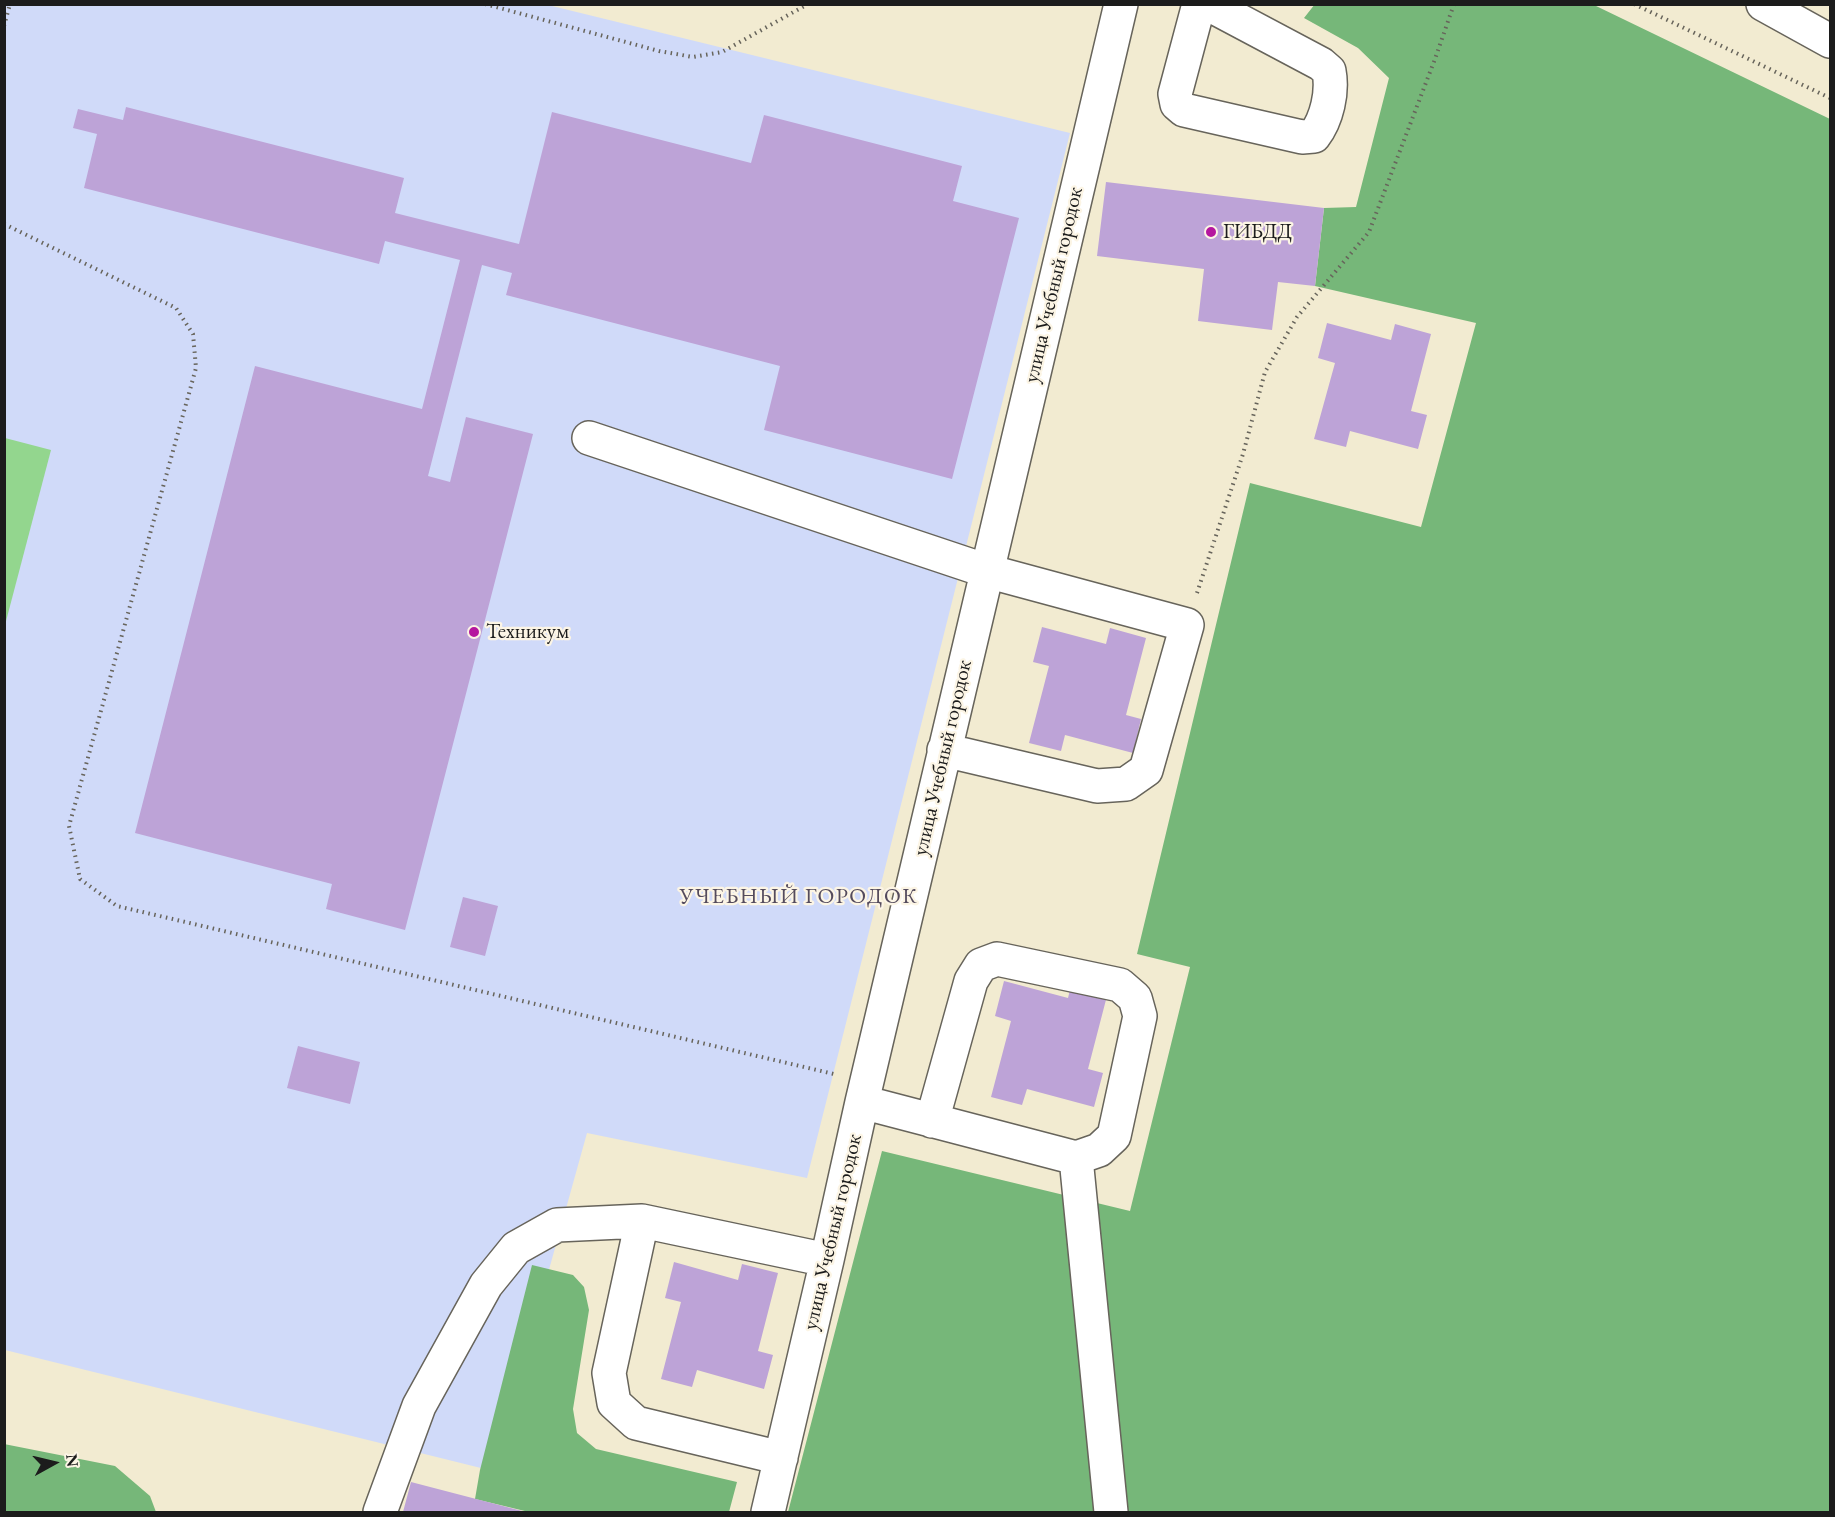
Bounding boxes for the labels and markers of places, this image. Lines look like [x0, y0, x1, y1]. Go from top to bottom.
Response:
place label: ГИБДД [1223, 219, 1292, 245]
marker: ГИБДД [1204, 225, 1218, 239]
place label: Техникум [486, 619, 569, 645]
marker: Техникум [467, 625, 481, 639]

